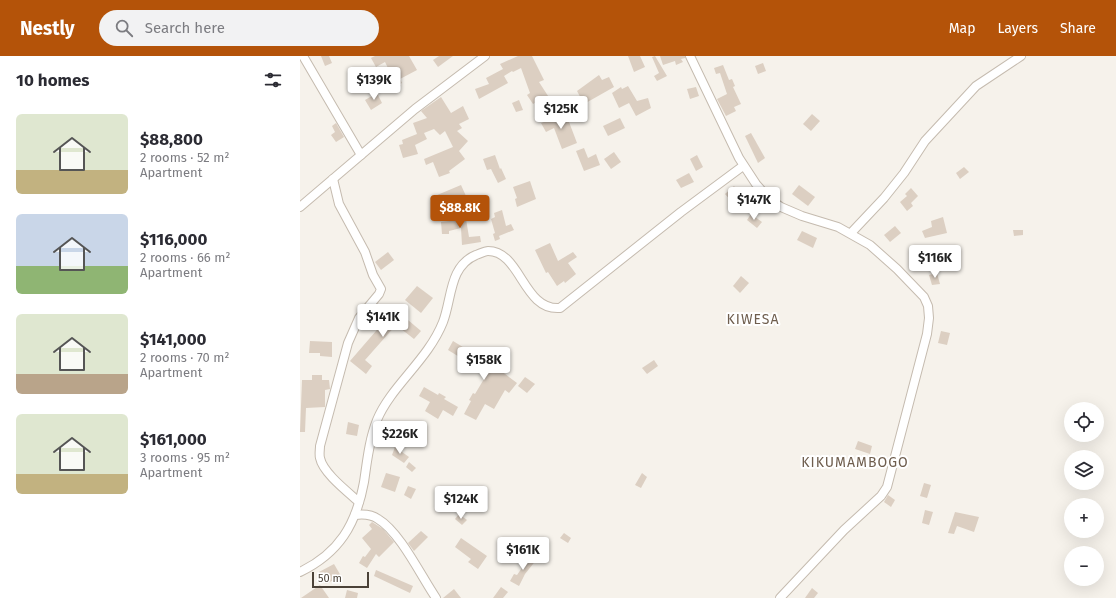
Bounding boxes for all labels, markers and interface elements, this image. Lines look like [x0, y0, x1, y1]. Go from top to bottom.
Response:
search box [99, 10, 379, 46]
text: Nestly [20, 17, 75, 40]
icon: search [113, 17, 135, 39]
text: Search here [145, 19, 225, 37]
text: Map [949, 20, 975, 37]
text: Layers [997, 20, 1038, 37]
text: Share [1060, 20, 1096, 37]
pin: $139K [346, 67, 402, 101]
icon: filters [262, 69, 284, 91]
text: 10 homes [16, 70, 90, 91]
text: $139K [357, 72, 391, 87]
pin: $125K [533, 96, 589, 130]
text: $125K [544, 101, 578, 116]
text: $88,800 [140, 129, 203, 150]
icon: home [48, 130, 96, 178]
text: 2 rooms · 52 m² [140, 150, 229, 165]
text: Apartment [140, 165, 202, 180]
pin: $147K [726, 187, 782, 221]
text: $147K [737, 192, 771, 207]
pin: $88.8K [427, 195, 493, 229]
text: $88.8K [439, 200, 481, 215]
text: $116,000 [140, 229, 207, 250]
icon: home [48, 230, 96, 278]
pin: $116K [907, 245, 963, 279]
text: 2 rooms · 66 m² [140, 250, 231, 265]
text: $116K [918, 250, 952, 265]
text: Apartment [140, 265, 202, 280]
pin: $141K [355, 304, 411, 338]
text: $141K [366, 309, 400, 324]
district label: KIWESA [727, 311, 779, 328]
text: $141,000 [140, 329, 207, 350]
icon: home [48, 330, 96, 378]
pin: $158K [456, 347, 512, 381]
text: 2 rooms · 70 m² [140, 350, 230, 365]
text: $158K [466, 352, 502, 367]
text: Apartment [140, 365, 202, 380]
map controls [1064, 402, 1104, 586]
button: locate [1064, 402, 1104, 442]
pin: $226K [372, 421, 428, 455]
text: $226K [382, 426, 418, 441]
text: $161,000 [140, 429, 207, 450]
icon: home [48, 430, 96, 478]
text: 3 rooms · 95 m² [140, 450, 230, 465]
button: layers [1064, 450, 1104, 490]
district label: KIKUMAMBOGO [801, 454, 909, 471]
text: Apartment [140, 465, 202, 480]
pin: $124K [433, 486, 489, 520]
text: $124K [444, 491, 478, 506]
button: + [1064, 498, 1104, 538]
pin: $161K [495, 537, 551, 571]
text: $161K [506, 542, 540, 557]
button: − [1064, 546, 1104, 586]
scale bar [312, 570, 369, 589]
text: 50 m [318, 572, 342, 585]

